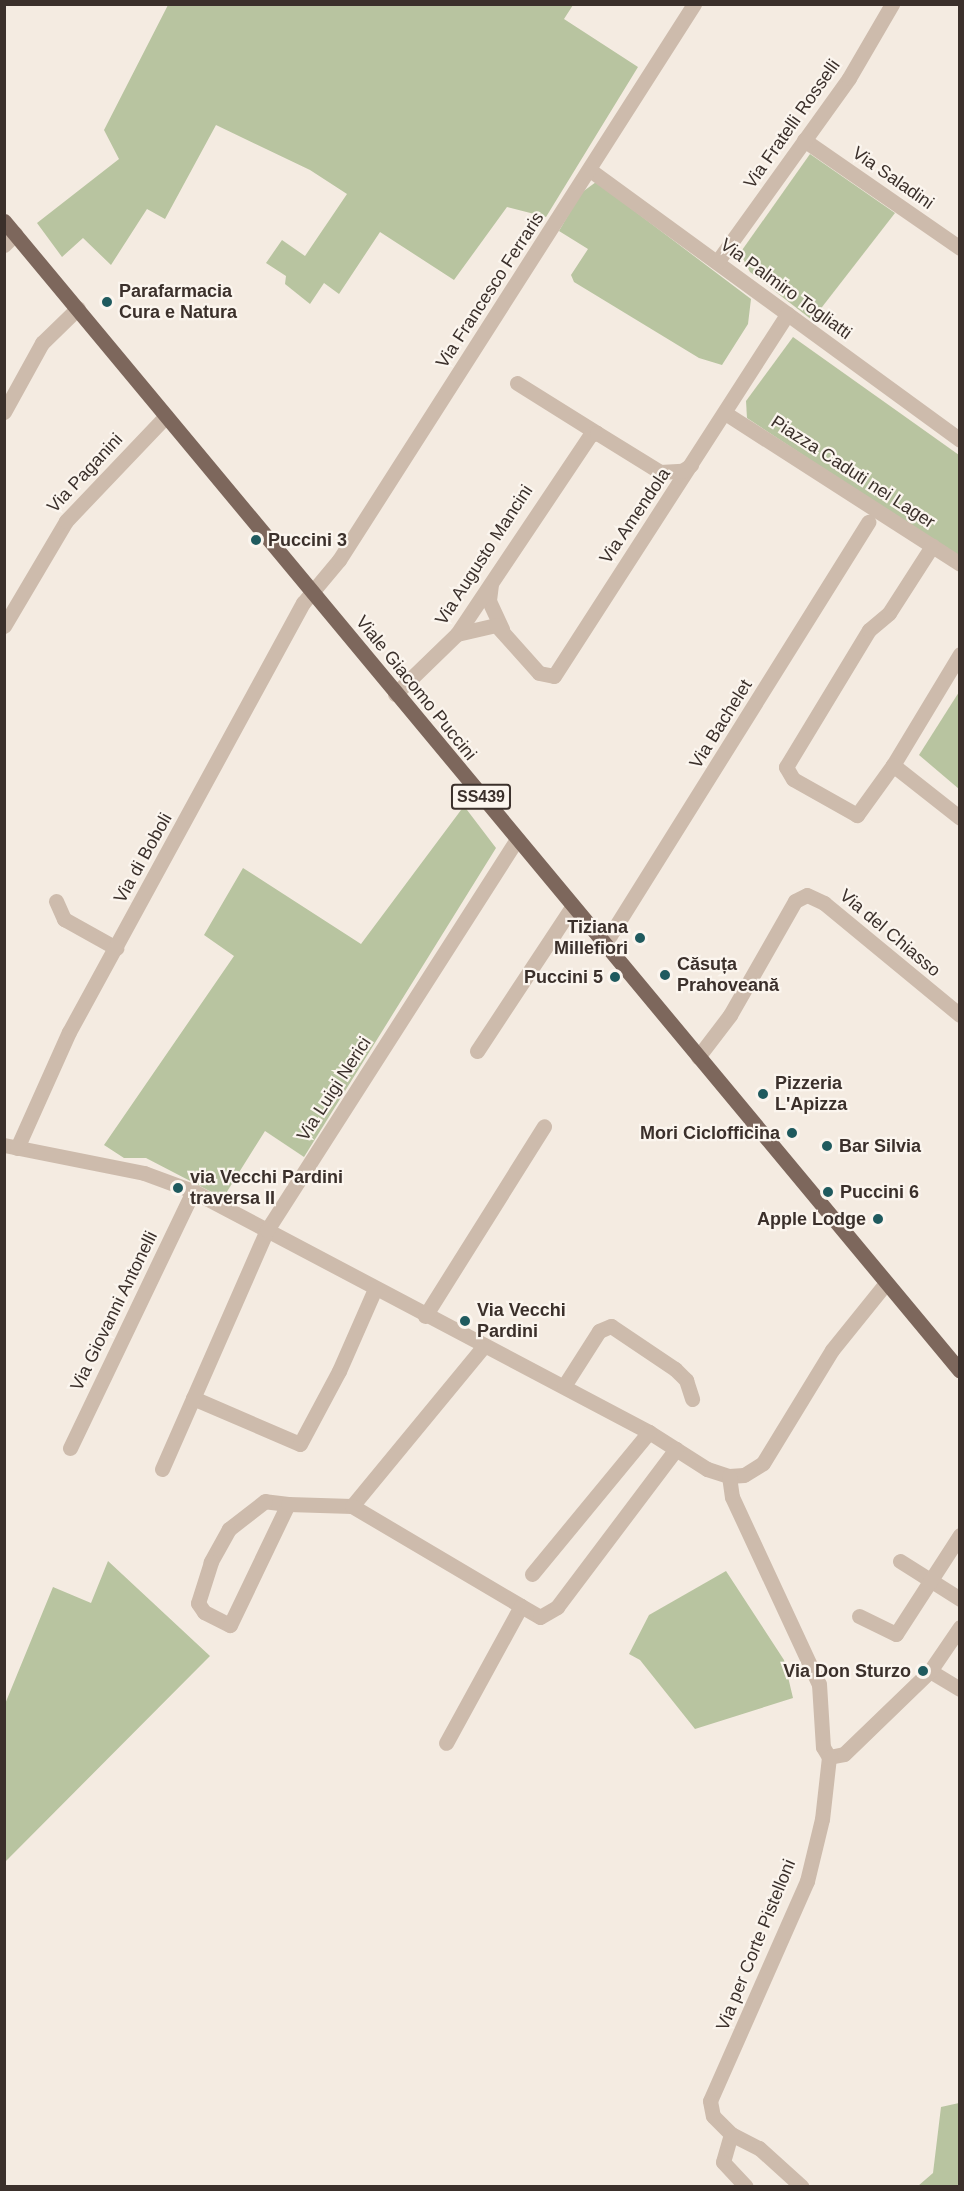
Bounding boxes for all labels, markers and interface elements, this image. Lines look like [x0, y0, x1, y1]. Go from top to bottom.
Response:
street label: Via Fratelli Rosselli [739, 55, 845, 193]
street label: Via Saladini [848, 142, 938, 214]
street label: Via Francesco Ferraris [431, 208, 549, 372]
street label: Via Palmiro Togliatti [716, 234, 856, 344]
place label: Parafarmacia Cura e Natura [119, 281, 237, 324]
marker: Parafarmacia Cura e Natura [100, 295, 114, 309]
street label: Piazza Caduti nei Lager [767, 411, 939, 533]
street label: Via Paganini [43, 429, 127, 517]
street label: Via Amendola [595, 464, 675, 568]
street label: Via Augusto Mancini [430, 480, 538, 630]
place label: Puccini 3 [268, 529, 347, 551]
marker: Puccini 3 [249, 533, 263, 547]
street label: Viale Giacomo Puccini [351, 611, 481, 765]
street label: Via Bachelet [685, 676, 757, 772]
road number: SS439 [450, 784, 512, 810]
street label: Via di Boboli [109, 809, 177, 907]
street label: Via del Chiasso [835, 885, 945, 981]
place label: Tiziana Millefiori [554, 917, 628, 960]
marker: Tiziana Millefiori [633, 931, 647, 945]
place label: Căsuța Prahoveană [677, 954, 779, 996]
place label: Puccini 5 [524, 966, 603, 988]
marker: Căsuța Prahoveană [658, 968, 672, 982]
marker: Puccini 5 [608, 970, 622, 984]
street label: Via Luigi Nerici [292, 1033, 376, 1145]
place label: Pizzeria L'Apizza [775, 1073, 847, 1116]
marker: Pizzeria L'Apizza [756, 1087, 770, 1101]
place label: Mori Ciclofficina [640, 1122, 780, 1144]
marker: Mori Ciclofficina [785, 1126, 799, 1140]
place label: Bar Silvia [839, 1135, 921, 1157]
marker: Bar Silvia [820, 1139, 834, 1153]
place label: via Vecchi Pardini traversa II [190, 1167, 343, 1210]
marker: via Vecchi Pardini traversa II [171, 1181, 185, 1195]
place label: Puccini 6 [840, 1181, 919, 1203]
marker: Puccini 6 [821, 1185, 835, 1199]
place label: Apple Lodge [757, 1208, 866, 1230]
marker: Apple Lodge [871, 1212, 885, 1226]
street label: Via Giovanni Antonelli [66, 1227, 162, 1395]
place label: Via Vecchi Pardini [477, 1300, 566, 1342]
marker: Via Vecchi Pardini [458, 1314, 472, 1328]
place label: Via Don Sturzo [783, 1660, 911, 1682]
marker: Via Don Sturzo [916, 1664, 930, 1678]
street label: Via per Corte Pistelloni [712, 1856, 800, 2034]

